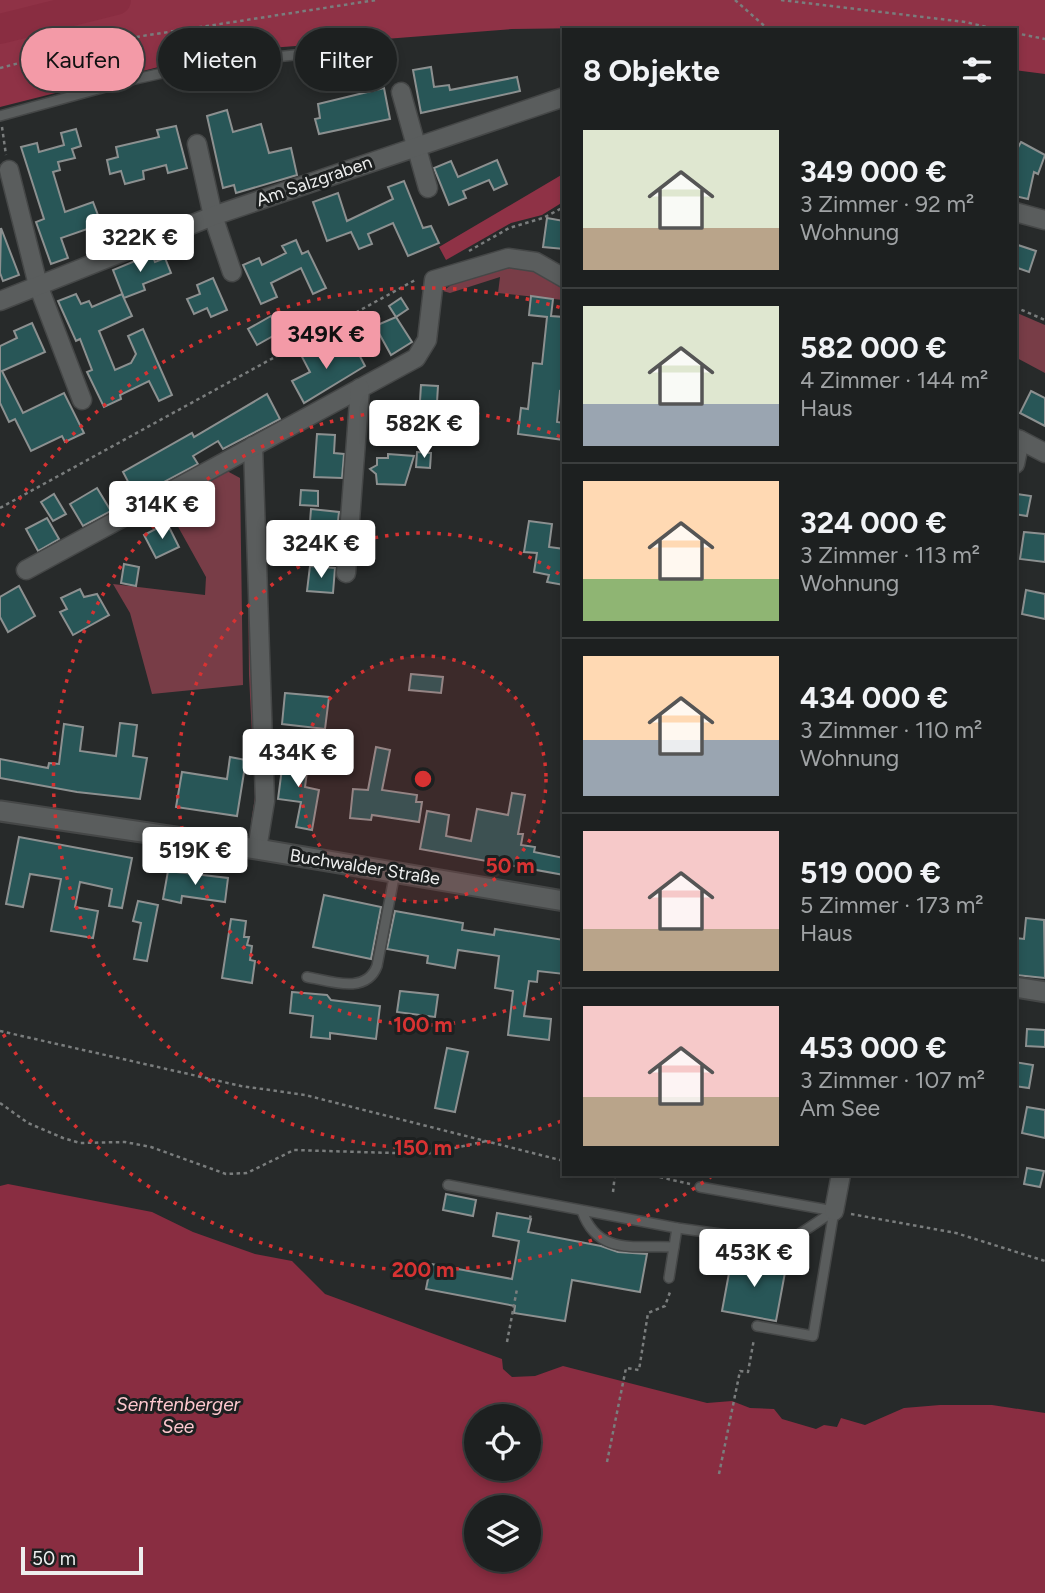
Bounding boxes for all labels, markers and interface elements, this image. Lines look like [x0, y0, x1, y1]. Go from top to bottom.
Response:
chip: Kaufen [21, 28, 144, 91]
chip: Mieten [158, 28, 281, 91]
chip: Filter [295, 28, 397, 91]
icon: filters [958, 51, 996, 89]
text: 8 Objekte [583, 52, 720, 89]
street label: Am Salzgraben [253, 151, 375, 211]
text: 349 000 € [800, 153, 947, 190]
icon: home [639, 158, 723, 242]
text: 3 Zimmer · 92 m² [800, 190, 974, 218]
pin: 322K € [83, 215, 197, 274]
text: Wohnung [800, 218, 899, 246]
text: 322K € [102, 223, 178, 251]
pin: 349K € [269, 312, 383, 371]
text: 349K € [287, 320, 365, 348]
text: 582 000 € [800, 329, 947, 366]
icon: home [639, 334, 723, 418]
text: 4 Zimmer · 144 m² [800, 366, 988, 394]
text: Haus [800, 394, 853, 422]
pin: 582K € [367, 400, 481, 460]
text: 582K € [385, 409, 463, 437]
pin: 314K € [105, 482, 219, 541]
text: 314K € [125, 490, 199, 518]
text: 324 000 € [800, 504, 947, 541]
icon: home [639, 509, 723, 593]
pin: 324K € [264, 520, 378, 580]
text: 324K € [282, 529, 360, 557]
text: 3 Zimmer · 113 m² [800, 541, 980, 569]
text: Wohnung [800, 569, 899, 597]
text: 434 000 € [800, 679, 948, 716]
icon: home [639, 684, 723, 768]
text: 3 Zimmer · 110 m² [800, 716, 982, 744]
pin: 434K € [241, 730, 355, 789]
text: 434K € [259, 738, 337, 766]
text: Wohnung [800, 744, 899, 772]
centre of rings [411, 767, 435, 791]
pin: 519K € [138, 828, 252, 887]
text: 519K € [158, 836, 232, 864]
street label: Buchwalder Straße [288, 844, 442, 890]
text: 50 m [485, 853, 535, 878]
text: 519 000 € [800, 854, 941, 891]
icon: home [639, 859, 723, 943]
text: 5 Zimmer · 173 m² [800, 891, 984, 919]
text: Haus [800, 919, 853, 947]
text: 100 m [393, 1012, 453, 1037]
text: 453 000 € [800, 1029, 947, 1066]
icon: home [639, 1034, 723, 1118]
text: 3 Zimmer · 107 m² [800, 1066, 985, 1094]
text: Am See [800, 1094, 880, 1122]
text: 150 m [394, 1135, 452, 1160]
pin: 453K € [697, 1230, 811, 1289]
text: 453K € [715, 1238, 793, 1266]
text: 200 m [392, 1257, 454, 1282]
water label: Senftenberger See [116, 1393, 241, 1438]
map controls [464, 1404, 541, 1572]
button: locate [464, 1404, 541, 1481]
button: layers [464, 1495, 541, 1572]
scale bar [21, 1544, 144, 1576]
text: 50 m [32, 1547, 76, 1570]

